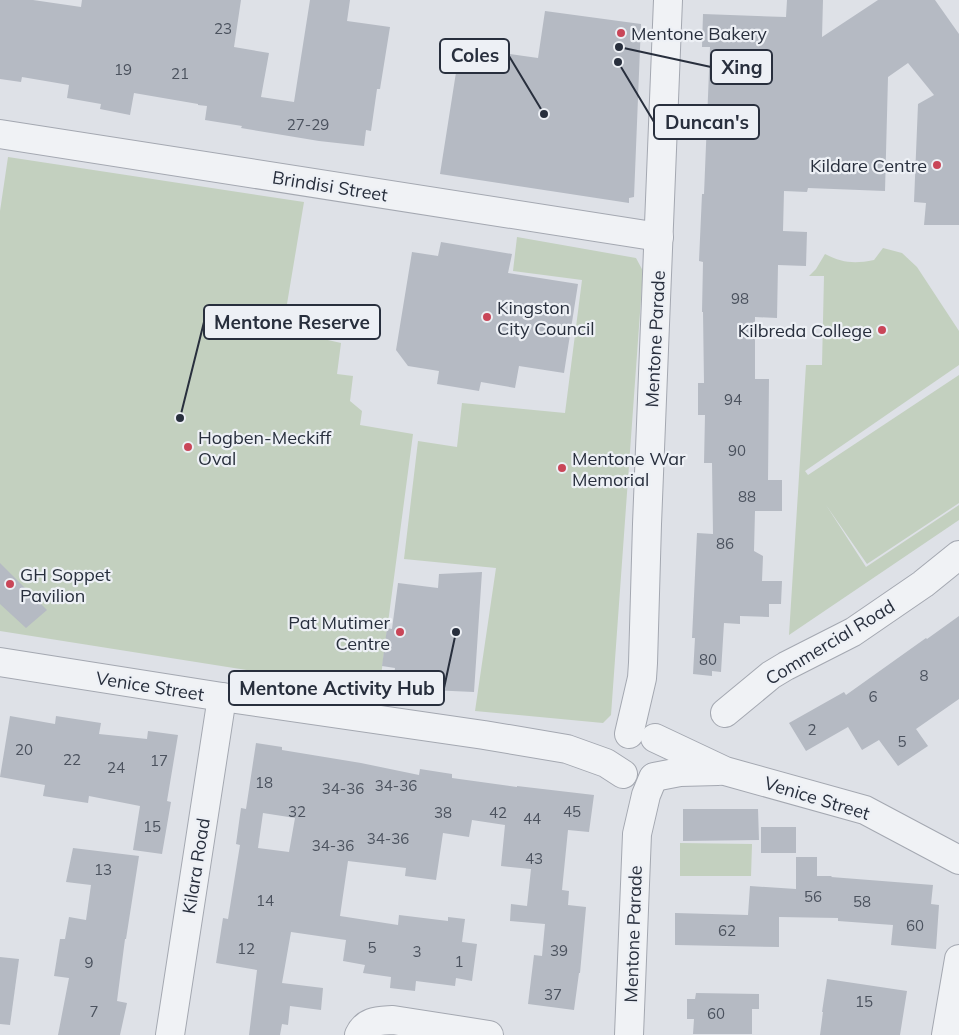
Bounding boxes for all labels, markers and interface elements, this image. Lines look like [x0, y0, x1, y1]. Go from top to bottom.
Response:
house number: 23 [214, 19, 232, 38]
place label: Mentone Bakery [631, 22, 767, 45]
marker: Mentone Bakery [615, 27, 627, 39]
callout: Coles [440, 39, 509, 73]
text: Coles [451, 43, 499, 67]
callout: Xing [711, 50, 772, 84]
text: Xing [721, 55, 762, 79]
house number: 19 [114, 60, 132, 79]
house number: 21 [171, 64, 189, 83]
callout: Duncan's [654, 105, 759, 139]
text: Duncan's [665, 110, 749, 134]
house number: 27-29 [287, 115, 329, 134]
place label: Kildare Centre [810, 154, 927, 177]
marker: Kildare Centre [931, 159, 943, 171]
street label: Brindisi Street [271, 166, 389, 206]
street label: Mentone Parade [640, 270, 670, 408]
house number: 98 [731, 289, 749, 308]
place label: Kingston City Council [497, 296, 595, 340]
callout: Mentone Reserve [204, 305, 380, 339]
text: Mentone Reserve [214, 310, 370, 334]
marker: Kingston City Council [481, 311, 493, 323]
place label: Kilbreda College [738, 319, 872, 342]
marker: Kilbreda College [876, 324, 888, 336]
house number: 94 [724, 390, 742, 409]
place label: Hogben-Meckiff Oval [198, 426, 332, 470]
marker: Hogben-Meckiff Oval [182, 441, 194, 453]
house number: 90 [728, 441, 746, 460]
place label: Mentone War Memorial [572, 447, 686, 491]
marker: Mentone War Memorial [556, 462, 568, 474]
house number: 88 [738, 487, 756, 506]
house number: 86 [716, 534, 734, 553]
place label: GH Soppet Pavilion [20, 563, 111, 607]
marker: GH Soppet Pavilion [4, 578, 16, 590]
street label: Commercial Road [761, 594, 899, 690]
place label: Pat Mutimer Centre [288, 611, 390, 655]
marker: Pat Mutimer Centre [394, 626, 406, 638]
house number: 80 [699, 650, 717, 669]
street label: Venice Street [94, 666, 206, 706]
house number: 8 [919, 666, 929, 685]
callout: Mentone Activity Hub [229, 671, 444, 705]
text: Mentone Activity Hub [239, 676, 435, 700]
house number: 6 [868, 687, 878, 706]
house number: 2 [807, 720, 817, 739]
house number: 5 [897, 732, 907, 751]
house number: 20 [15, 740, 33, 759]
house number: 22 [63, 750, 81, 769]
house number: 17 [150, 751, 168, 770]
house number: 24 [107, 758, 125, 777]
street label: Venice Street [761, 771, 873, 825]
house number: 18 [255, 773, 273, 792]
house number: 34-36 [375, 776, 417, 795]
house number: 34-36 [322, 779, 364, 798]
house number: 32 [288, 802, 306, 821]
house number: 45 [563, 802, 581, 821]
house number: 38 [434, 803, 452, 822]
house number: 42 [489, 803, 507, 822]
house number: 44 [523, 809, 541, 828]
street label: Kilara Road [177, 816, 215, 916]
house number: 15 [143, 817, 161, 836]
house number: 34-36 [367, 829, 409, 848]
house number: 34-36 [312, 836, 354, 855]
house number: 43 [525, 849, 543, 868]
house number: 13 [94, 860, 112, 879]
street label: Mentone Parade [619, 865, 647, 1003]
house number: 56 [804, 887, 822, 906]
house number: 14 [256, 891, 274, 910]
house number: 58 [853, 892, 871, 911]
house number: 60 [906, 916, 924, 935]
house number: 62 [718, 921, 736, 940]
house number: 5 [367, 938, 377, 957]
house number: 12 [237, 939, 255, 958]
house number: 39 [550, 941, 568, 960]
house number: 3 [412, 942, 422, 961]
house number: 1 [454, 952, 464, 971]
house number: 9 [84, 953, 94, 972]
house number: 37 [544, 985, 562, 1004]
house number: 15 [855, 992, 873, 1011]
house number: 7 [89, 1002, 99, 1021]
house number: 60 [707, 1004, 725, 1023]

